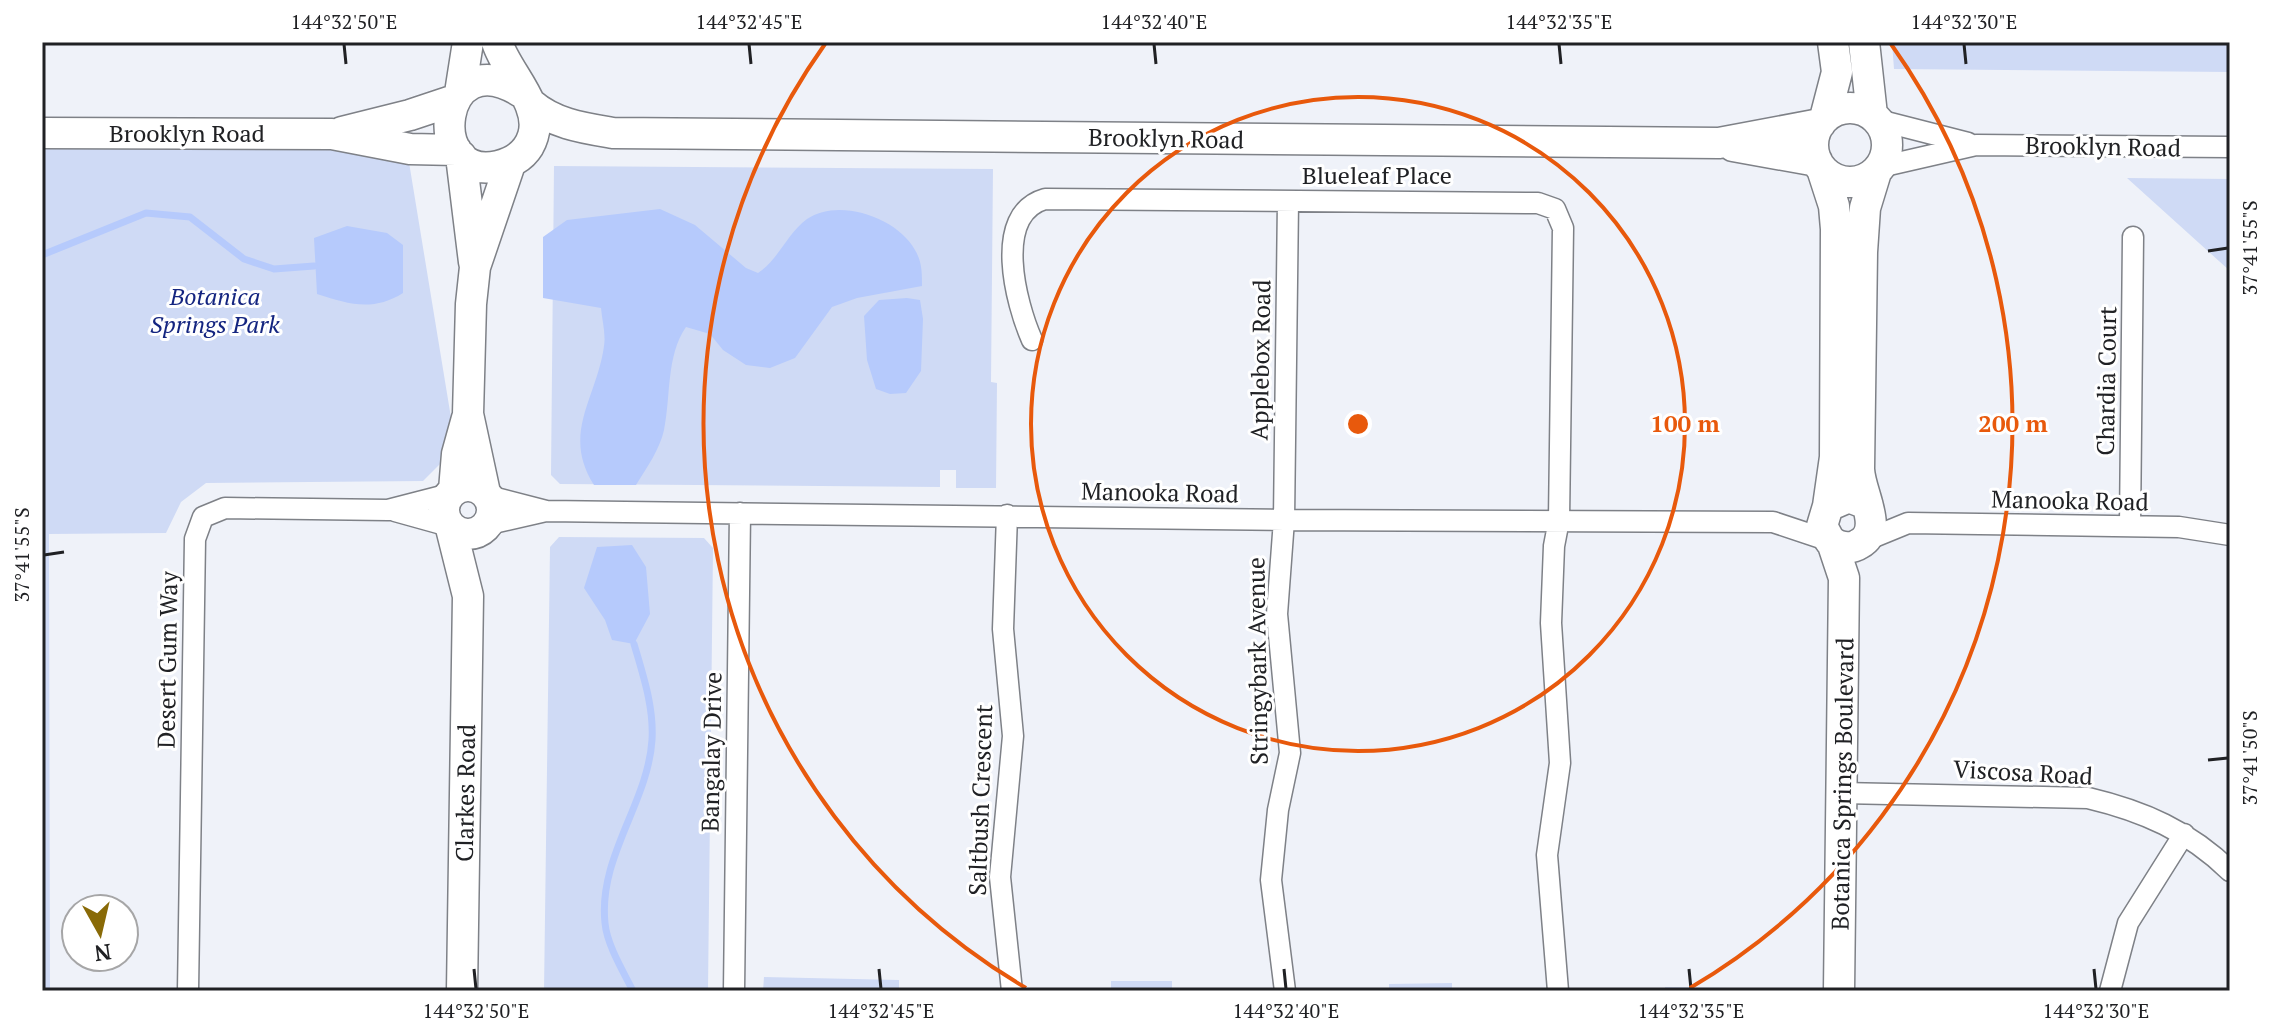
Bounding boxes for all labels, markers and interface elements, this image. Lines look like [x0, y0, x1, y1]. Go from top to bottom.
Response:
text: 144°32'50"E [291, 8, 397, 35]
text: 144°32'45"E [696, 8, 802, 35]
text: 144°32'40"E [1101, 8, 1207, 35]
text: 144°32'35"E [1506, 8, 1612, 35]
text: 144°32'30"E [1911, 8, 2017, 35]
street label: Brooklyn Road [109, 117, 265, 149]
street label: Brooklyn Road [1088, 121, 1244, 155]
street label: Brooklyn Road [2025, 129, 2181, 163]
street label: Blueleaf Place [1302, 159, 1452, 191]
text: 37°41'55"S [2236, 200, 2263, 296]
street label: Applebox Road [1243, 279, 1277, 441]
park label: Botanica Springs Park [150, 280, 280, 340]
street label: Chardia Court [2089, 306, 2123, 456]
text: 100 m [1650, 407, 1720, 439]
text: 200 m [1978, 407, 2048, 439]
centre of rings [1344, 410, 1372, 438]
street label: Manooka Road [1081, 475, 1239, 509]
street label: Manooka Road [1991, 483, 2149, 517]
text: 37°41'55"S [8, 507, 35, 603]
street label: Stringybark Avenue [1239, 557, 1275, 765]
street label: Desert Gum Way [149, 570, 185, 749]
street label: Botanica Springs Boulevard [1823, 637, 1861, 931]
street label: Bangalay Drive [694, 672, 728, 832]
street label: Saltbush Crescent [961, 704, 999, 896]
text: 37°41'50"S [2236, 710, 2263, 806]
street label: Clarkes Road [448, 724, 482, 862]
street label: Viscosa Road [1952, 752, 2094, 792]
north arrow [60, 893, 140, 973]
text: N [92, 938, 113, 969]
text: 144°32'50"E [423, 997, 529, 1024]
text: 144°32'45"E [828, 997, 934, 1024]
text: 144°32'40"E [1233, 997, 1339, 1024]
text: 144°32'35"E [1638, 997, 1744, 1024]
text: 144°32'30"E [2043, 997, 2149, 1024]

